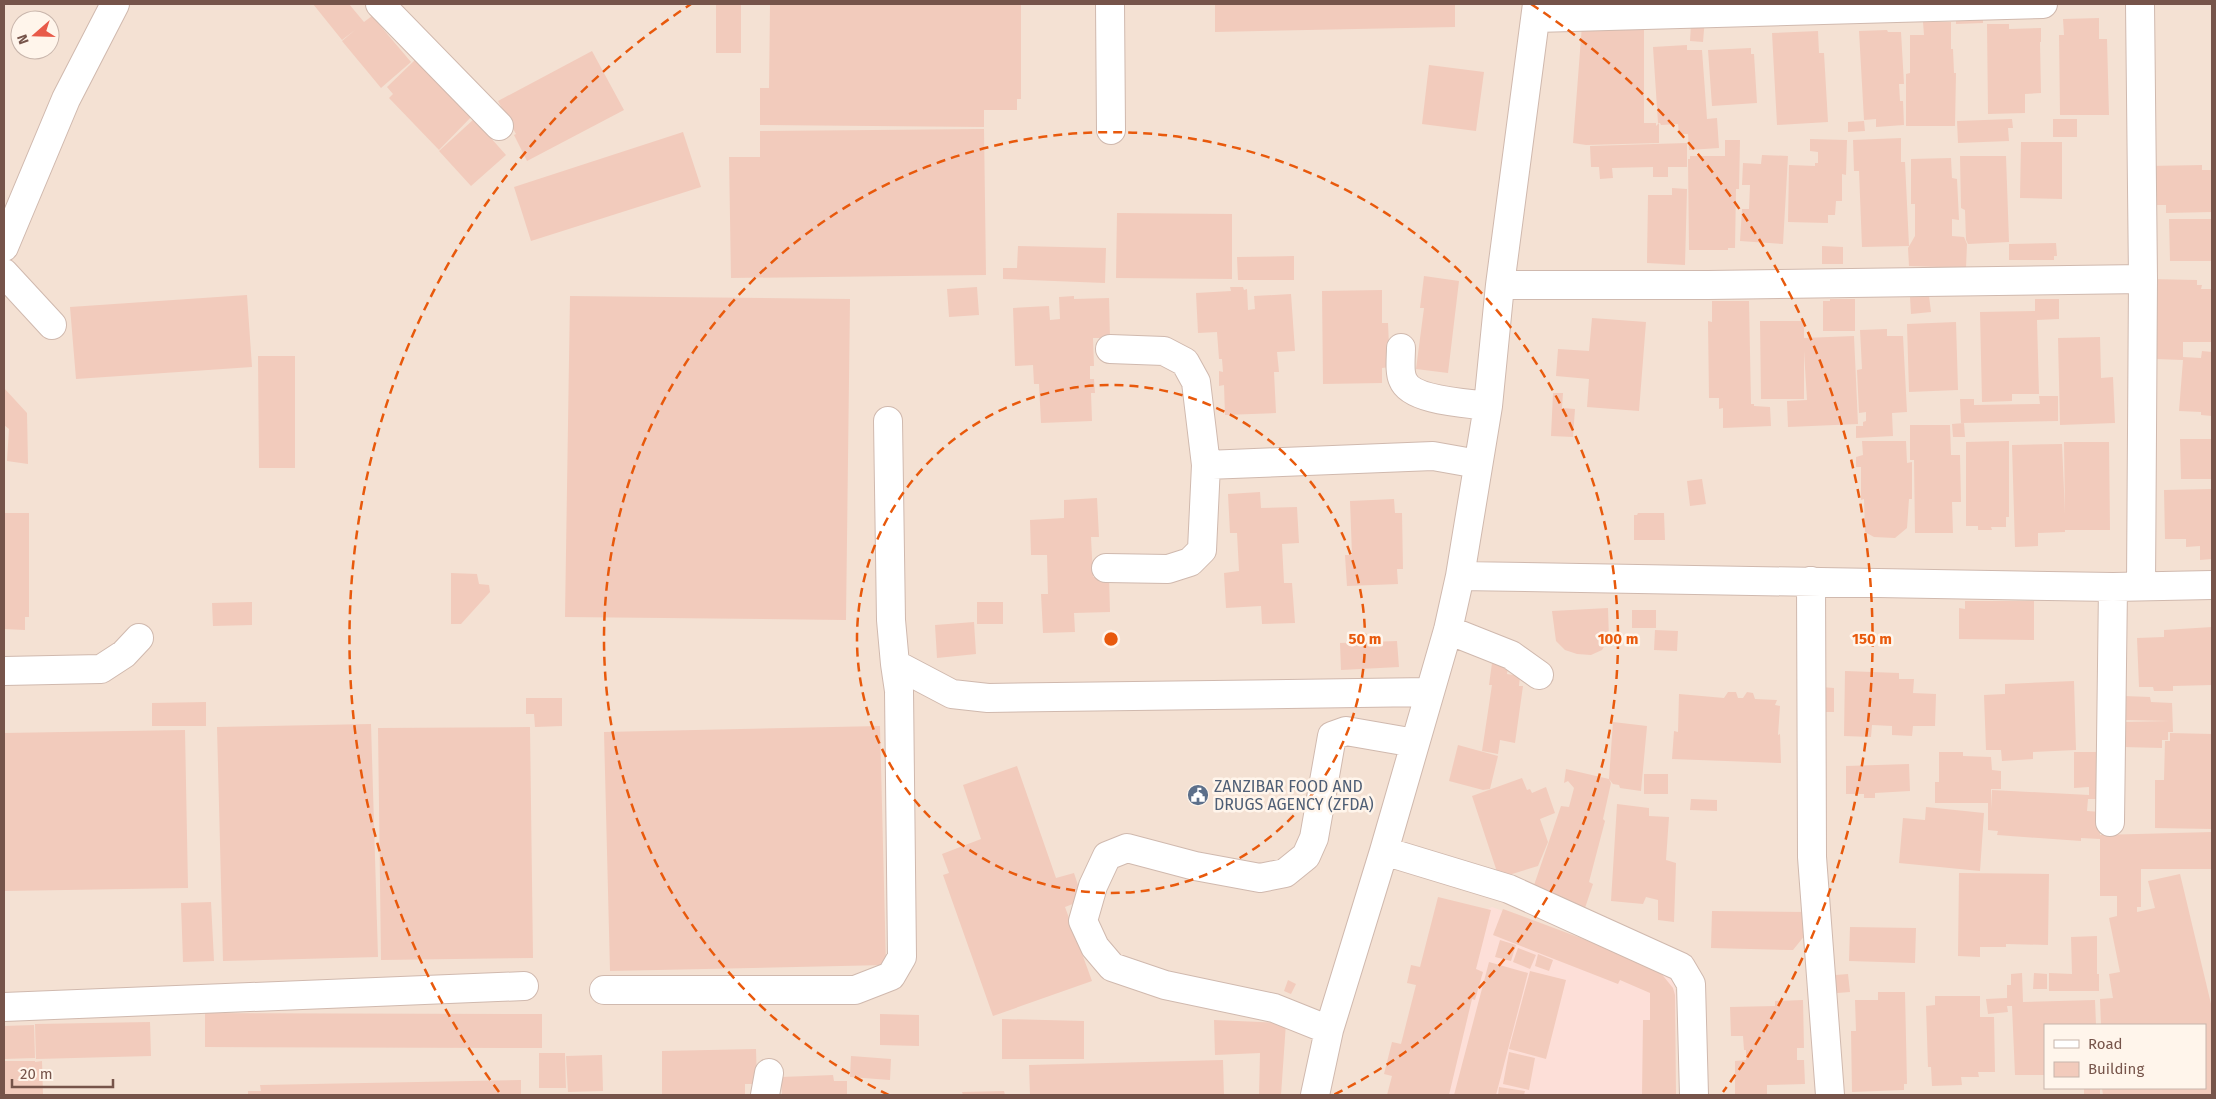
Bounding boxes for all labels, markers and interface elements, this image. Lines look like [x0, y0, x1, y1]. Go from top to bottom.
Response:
north arrow [10, 10, 60, 60]
text: N [14, 32, 33, 47]
centre of rings [1102, 630, 1120, 648]
text: 50 m [1348, 630, 1382, 648]
text: 100 m [1598, 630, 1638, 648]
text: 150 m [1852, 630, 1892, 648]
place label: ZANZIBAR FOOD AND DRUGS AGENCY (ZFDA) [1214, 777, 1374, 814]
public building icon: ZANZIBAR FOOD AND DRUGS AGENCY (ZFDA) [1186, 783, 1210, 807]
legend [2044, 1024, 2206, 1089]
text: Road [2088, 1035, 2123, 1053]
scale bar [12, 1056, 114, 1088]
text: Building [2088, 1060, 2144, 1078]
text: 20 m [20, 1065, 53, 1083]

